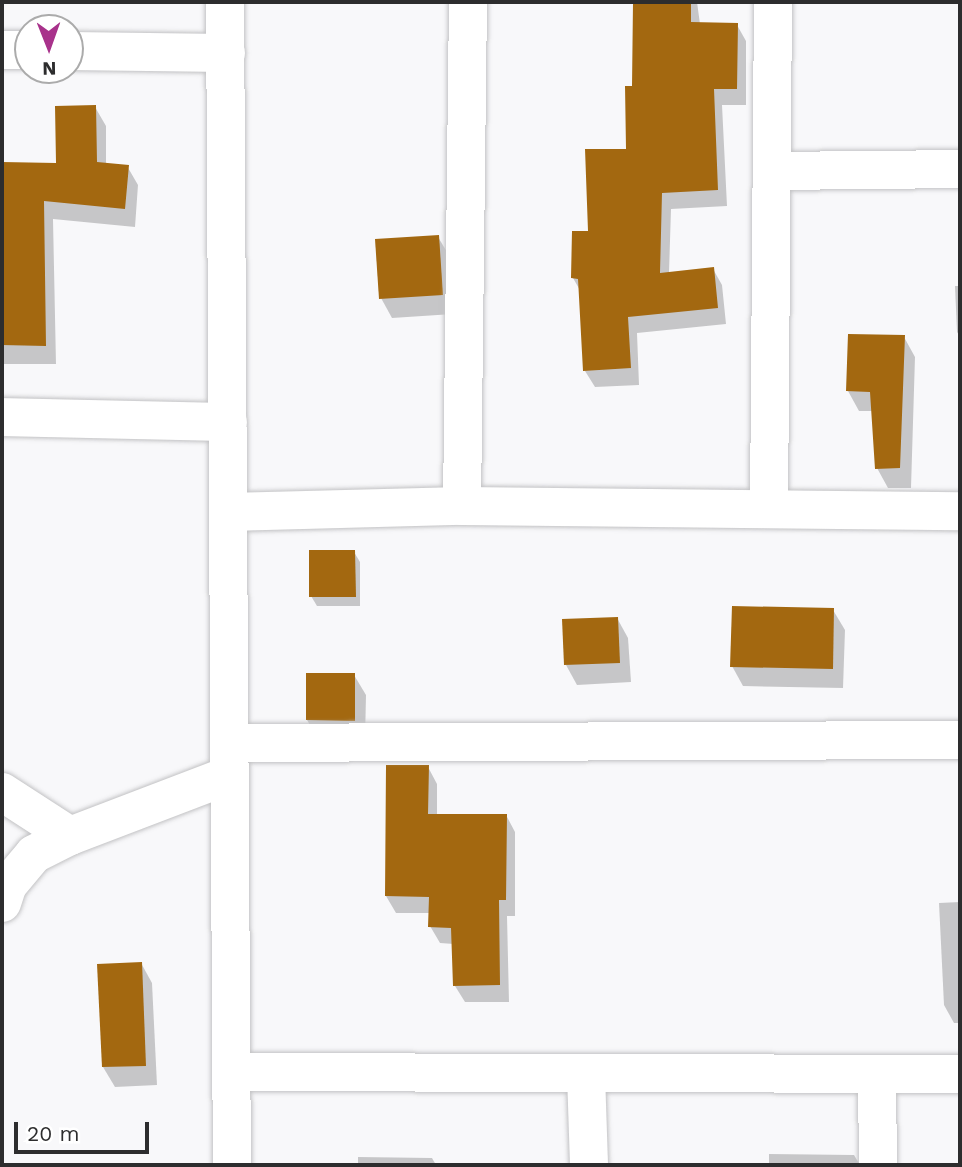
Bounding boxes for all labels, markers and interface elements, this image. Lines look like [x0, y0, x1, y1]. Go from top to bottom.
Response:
north arrow [14, 14, 84, 84]
text: N [42, 57, 57, 80]
scale bar [18, 1108, 152, 1152]
text: 20 m [27, 1121, 79, 1146]

